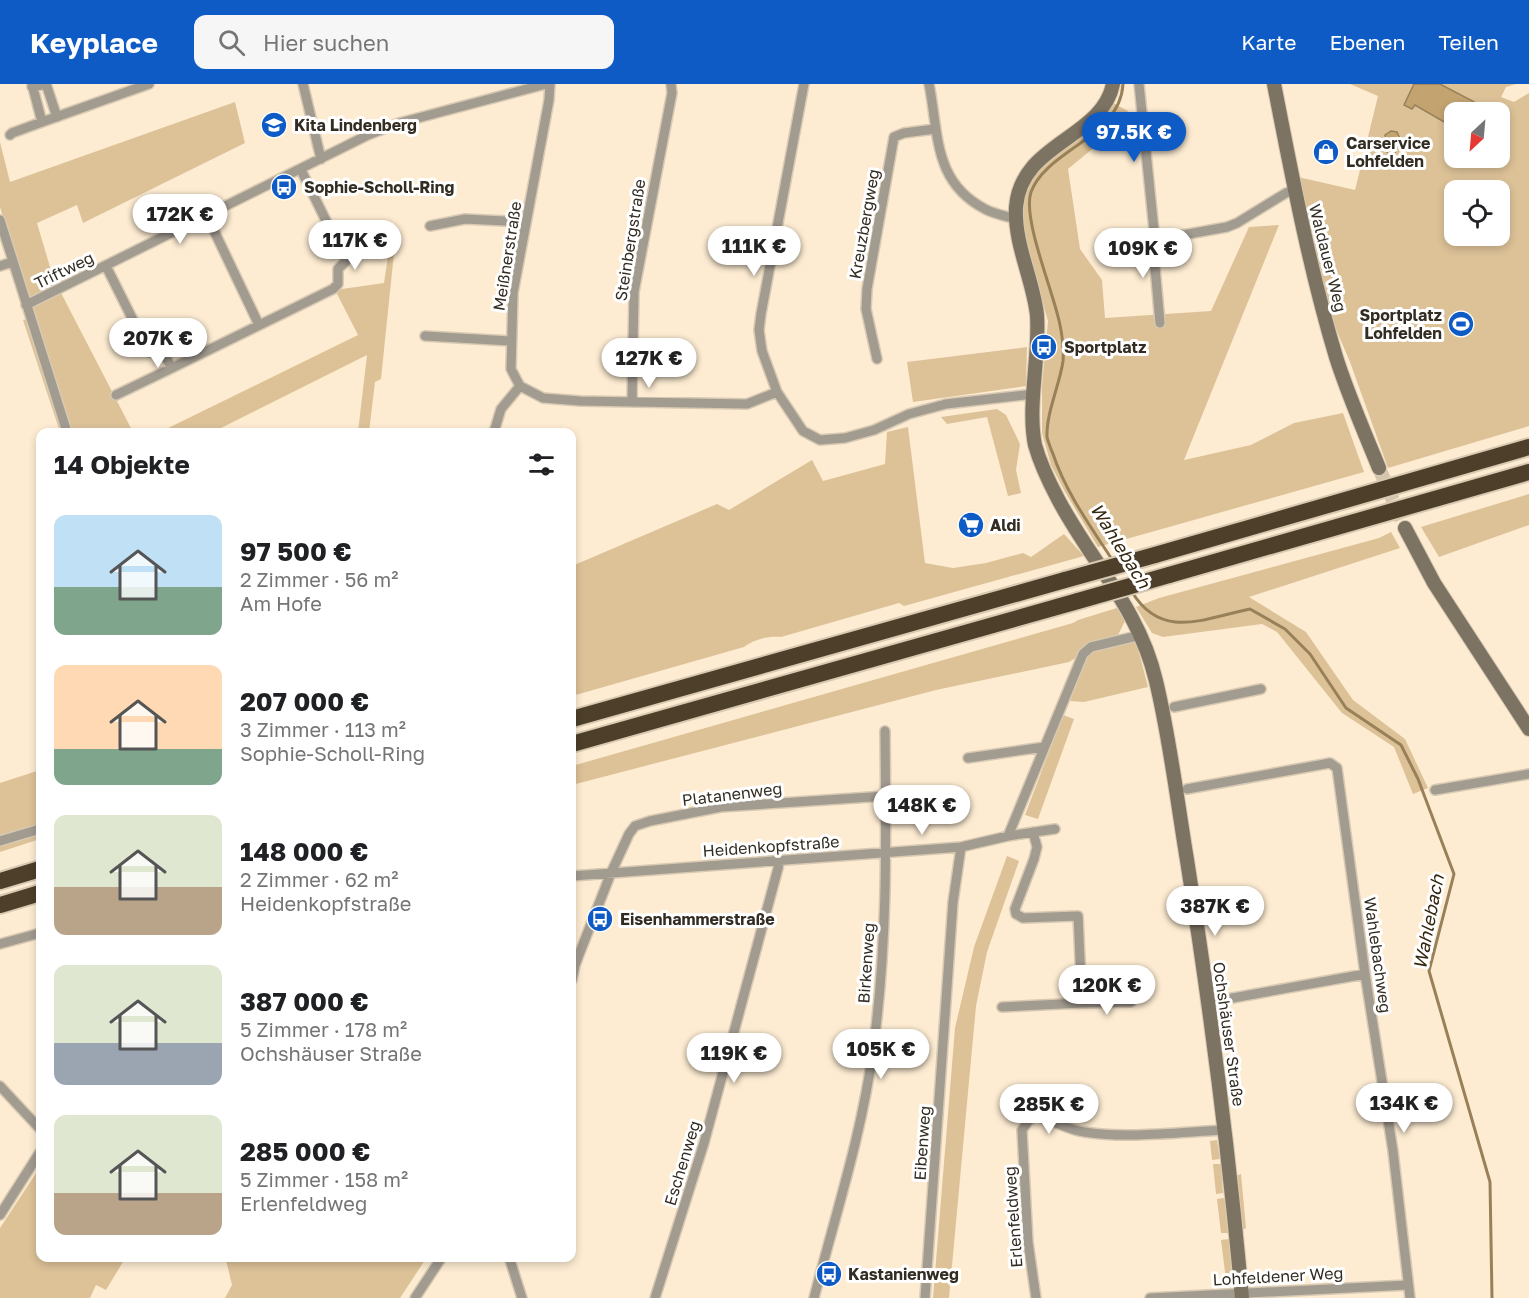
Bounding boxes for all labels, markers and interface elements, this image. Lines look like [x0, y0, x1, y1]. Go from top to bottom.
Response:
search box [194, 15, 614, 69]
text: Keyplace [30, 26, 158, 59]
icon: search [215, 26, 248, 59]
text: Hier suchen [263, 29, 389, 56]
text: Karte [1241, 29, 1297, 55]
text: Ebenen [1330, 29, 1405, 55]
text: Teilen [1438, 29, 1499, 55]
north arrow [1444, 102, 1510, 168]
map controls [1444, 102, 1510, 246]
school or university icon: Kita Lindenberg [259, 110, 289, 140]
pin: 97.5K € [1079, 112, 1189, 163]
place label: Kita Lindenberg [294, 115, 417, 135]
text: 97.5K € [1096, 119, 1172, 143]
place label: Carservice Lohfelden [1346, 133, 1431, 171]
shop icon: Carservice Lohfelden [1311, 137, 1341, 167]
street label: Kreuzbergweg [844, 168, 884, 280]
bus stop icon: Sophie-Scholl-Ring [269, 172, 299, 202]
place label: Sophie-Scholl-Ring [304, 177, 454, 197]
street label: Steinbergstraße [610, 178, 650, 302]
button: locate [1444, 180, 1510, 246]
pin: 172K € [131, 194, 229, 245]
street label: Meißnerstraße [488, 200, 526, 312]
text: 172K € [147, 201, 214, 225]
street label: Waldauer Weg [1305, 202, 1351, 314]
pin: 117K € [306, 220, 404, 271]
pin: 111K € [705, 226, 803, 277]
text: 117K € [322, 227, 388, 251]
pin: 109K € [1094, 228, 1192, 279]
text: 111K € [722, 233, 786, 257]
text: 109K € [1108, 235, 1178, 259]
street label: Triftweg [31, 247, 97, 293]
place label: Sportplatz Lohfelden [1360, 305, 1442, 343]
sports icon: Sportplatz Lohfelden [1446, 309, 1476, 339]
pin: 207K € [109, 318, 207, 369]
text: 207K € [123, 325, 193, 349]
bus stop icon: Sportplatz [1029, 332, 1059, 362]
place label: Sportplatz [1064, 337, 1146, 357]
pin: 127K € [600, 338, 698, 389]
text: 127K € [616, 345, 683, 369]
icon: filters [525, 448, 558, 481]
text: 14 Objekte [54, 449, 190, 480]
water label: Wahlebach [1086, 499, 1156, 593]
supermarket icon: Aldi [956, 510, 986, 540]
place label: Aldi [990, 515, 1021, 535]
text: 97 500 € [240, 536, 352, 567]
icon: home [102, 539, 174, 611]
text: 2 Zimmer · 56 m² [240, 567, 398, 591]
text: Am Hofe [240, 591, 322, 615]
text: 207 000 € [240, 686, 369, 717]
icon: home [102, 689, 174, 761]
text: 3 Zimmer · 113 m² [240, 717, 406, 741]
text: Sophie-Scholl-Ring [240, 741, 425, 765]
street label: Platanenweg [681, 778, 783, 810]
pin: 148K € [873, 785, 971, 836]
text: 148K € [887, 792, 957, 816]
street label: Heidenkopfstraße [702, 831, 840, 861]
text: 148 000 € [240, 836, 368, 867]
icon: home [102, 839, 174, 911]
text: 2 Zimmer · 62 m² [240, 867, 398, 891]
water label: Wahlebach [1408, 872, 1448, 971]
pin: 387K € [1166, 886, 1264, 937]
text: Heidenkopfstraße [240, 891, 411, 915]
text: 387K € [1180, 893, 1250, 917]
street label: Wahlebachweg [1360, 896, 1396, 1014]
bus stop icon: Eisenhammerstraße [585, 904, 615, 934]
place label: Eisenhammerstraße [620, 909, 775, 929]
street label: Birkenweg [853, 922, 879, 1004]
street label: Ochshäuser Straße [1209, 961, 1249, 1107]
pin: 120K € [1058, 965, 1156, 1016]
text: 120K € [1072, 972, 1142, 996]
text: 387 000 € [240, 986, 369, 1017]
icon: home [102, 989, 174, 1061]
text: 5 Zimmer · 178 m² [240, 1017, 407, 1041]
pin: 105K € [832, 1029, 930, 1080]
pin: 119K € [685, 1033, 783, 1084]
text: 105K € [846, 1036, 916, 1060]
text: 119K € [701, 1040, 767, 1064]
text: Ochshäuser Straße [240, 1041, 422, 1065]
pin: 134K € [1355, 1083, 1453, 1134]
pin: 285K € [1000, 1084, 1098, 1135]
text: 134K € [1370, 1090, 1438, 1114]
text: 285K € [1014, 1091, 1084, 1115]
street label: Eibenweg [909, 1105, 935, 1181]
street label: Eschenweg [660, 1118, 704, 1208]
text: 285 000 € [240, 1136, 370, 1167]
icon: home [102, 1139, 174, 1211]
street label: Erlenfeldweg [999, 1166, 1027, 1268]
text: 5 Zimmer · 158 m² [240, 1167, 408, 1191]
text: Erlenfeldweg [240, 1191, 367, 1215]
bus stop icon: Kastanienweg [814, 1259, 844, 1289]
street label: Lohfeldener Weg [1212, 1263, 1344, 1289]
place label: Kastanienweg [848, 1264, 959, 1284]

